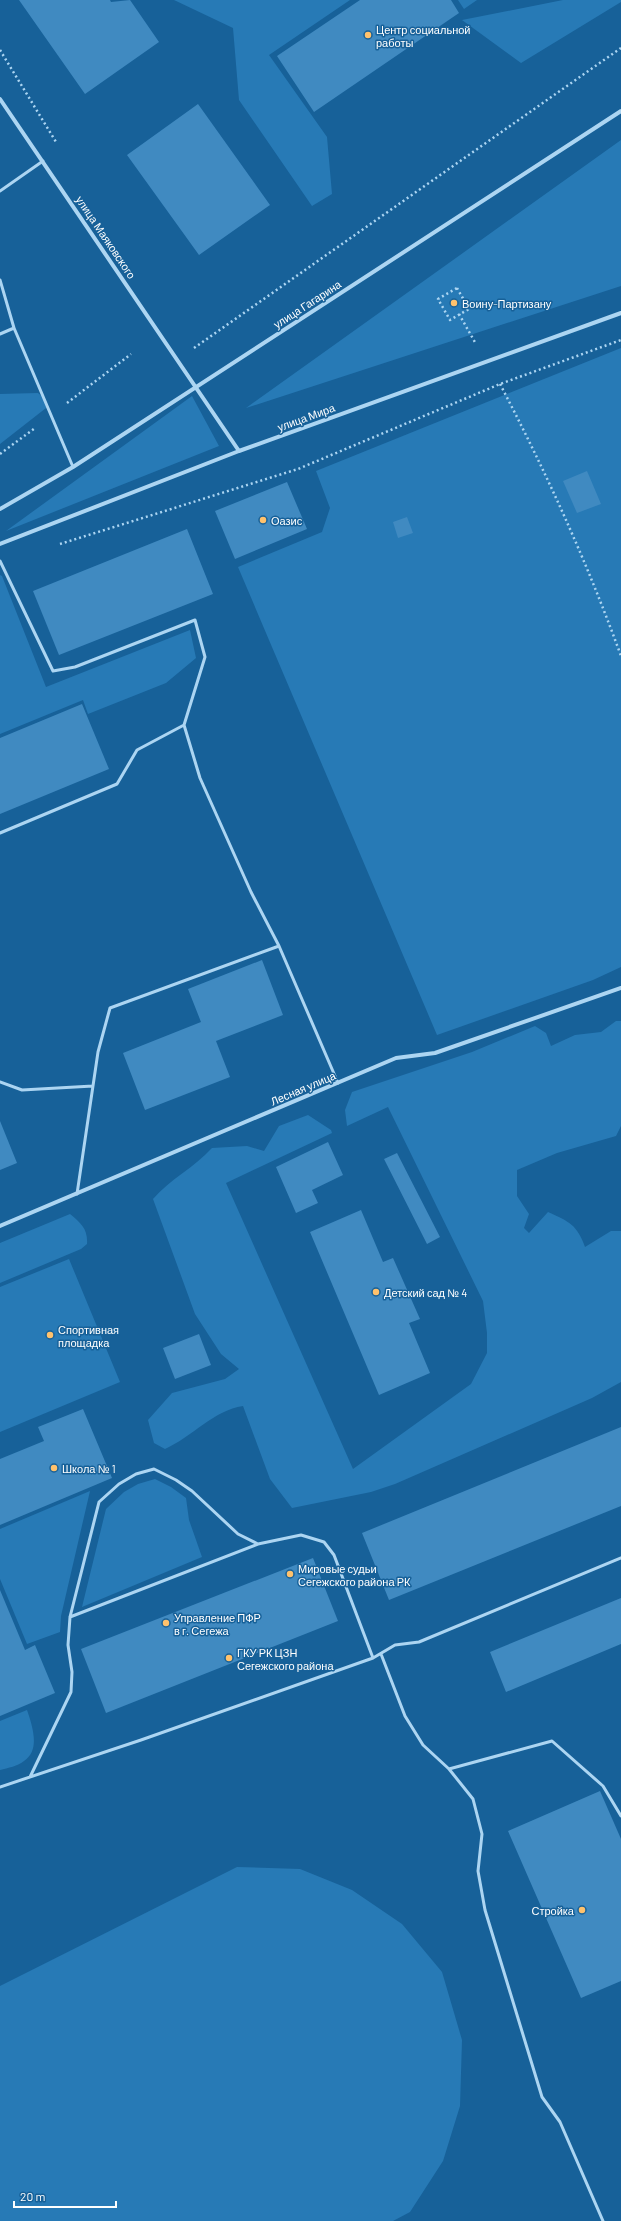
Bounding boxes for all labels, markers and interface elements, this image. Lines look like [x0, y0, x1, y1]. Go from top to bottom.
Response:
place label: Центр социальной работы [376, 23, 470, 49]
marker: Центр социальной работы [363, 30, 373, 40]
street label: улица Маяковского [73, 193, 139, 281]
street label: улица Гагарина [271, 277, 344, 331]
place label: Воину-Партизану [462, 297, 552, 310]
marker: Воину-Партизану [449, 298, 459, 308]
street label: улица Мира [276, 400, 337, 433]
place label: Оазис [271, 514, 303, 527]
marker: Оазис [258, 515, 268, 525]
street label: Лесная улица [269, 1068, 338, 1108]
place label: Детский сад № 4 [384, 1286, 467, 1299]
marker: Детский сад № 4 [371, 1287, 381, 1297]
place label: Спортивная площадка [58, 1323, 119, 1349]
marker: Спортивная площадка [45, 1330, 55, 1340]
place label: Школа № 1 [62, 1462, 115, 1475]
marker: Школа № 1 [49, 1463, 59, 1473]
place label: Мировые судьи Сегежского района РК [298, 1562, 411, 1588]
marker: Мировые судьи Сегежского района РК [285, 1569, 295, 1579]
place label: Управление ПФР в г. Сегежа [174, 1611, 261, 1637]
marker: Управление ПФР в г. Сегежа [161, 1618, 171, 1628]
place label: ГКУ РК ЦЗН Сегежского района [237, 1646, 334, 1672]
marker: ГКУ РК ЦЗН Сегежского района [224, 1653, 234, 1663]
place label: Стройка [531, 1904, 575, 1917]
marker: Стройка [577, 1905, 587, 1915]
scale bar [14, 2183, 116, 2209]
text: 20 m [20, 2189, 46, 2203]

